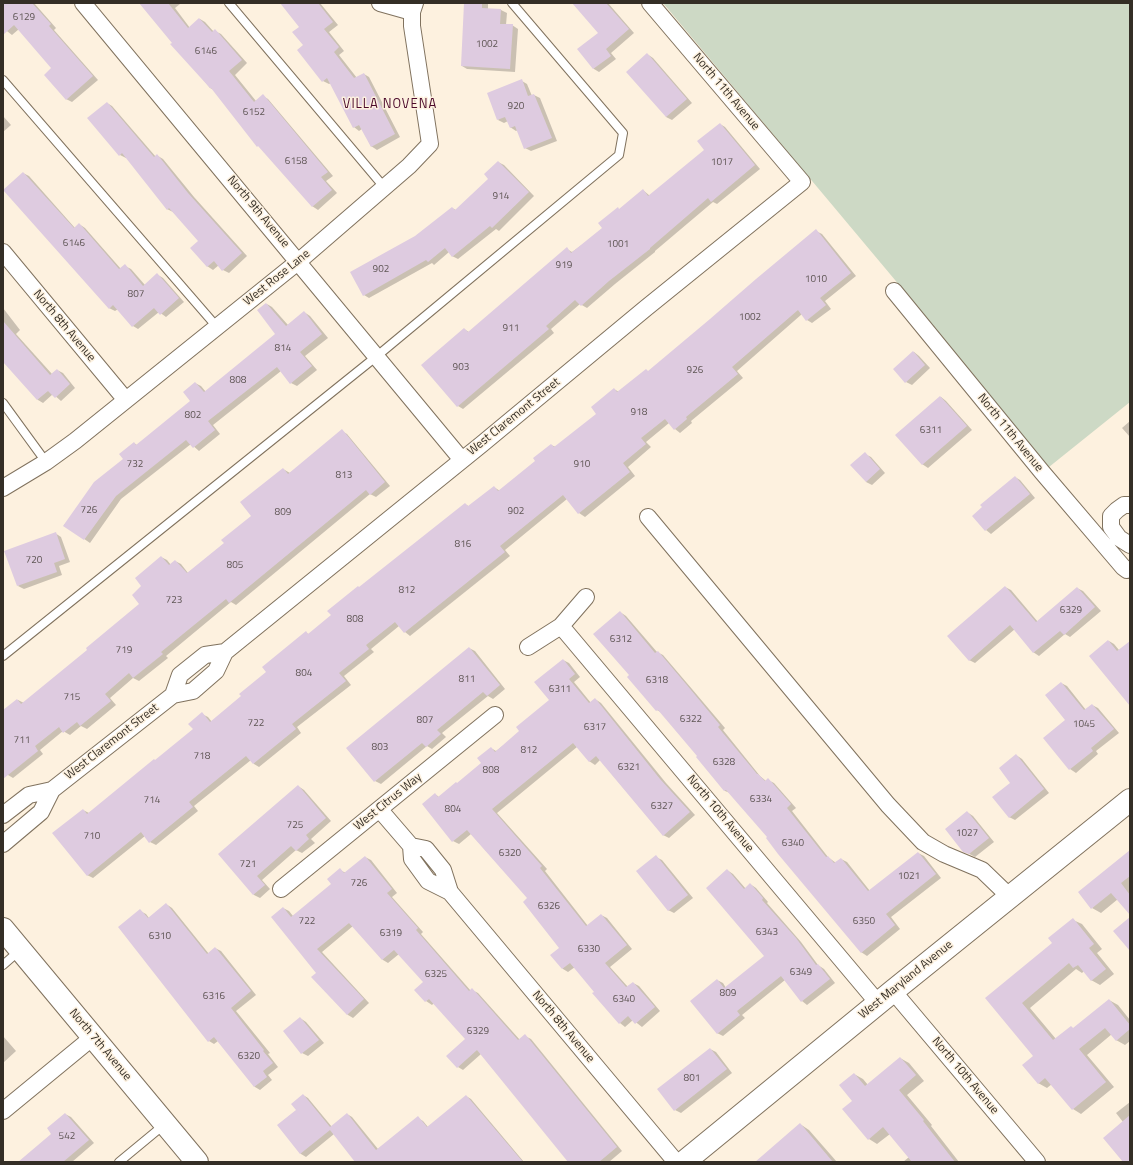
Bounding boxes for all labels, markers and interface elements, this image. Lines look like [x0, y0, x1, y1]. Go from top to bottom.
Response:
house number: 6129 [13, 12, 35, 24]
house number: 1002 [476, 39, 498, 51]
house number: 6146 [195, 46, 217, 58]
street label: North 11th Avenue [690, 51, 762, 133]
district label: VILLA NOVENA [343, 97, 437, 113]
house number: 920 [508, 101, 524, 113]
house number: 6152 [243, 107, 265, 119]
house number: 6158 [285, 156, 307, 168]
house number: 1017 [711, 157, 733, 169]
street label: North 9th Avenue [224, 173, 292, 251]
house number: 914 [493, 191, 509, 203]
house number: 6146 [63, 238, 85, 250]
house number: 1001 [607, 239, 629, 251]
street label: West Rose Lane [241, 247, 313, 309]
house number: 919 [556, 260, 572, 272]
house number: 902 [373, 264, 389, 276]
house number: 1010 [805, 274, 827, 286]
street label: North 8th Avenue [30, 287, 98, 365]
house number: 807 [128, 289, 144, 301]
house number: 1002 [739, 312, 761, 324]
house number: 911 [503, 323, 519, 335]
house number: 814 [275, 343, 291, 355]
house number: 903 [453, 362, 469, 374]
house number: 926 [687, 365, 703, 377]
house number: 808 [230, 375, 246, 387]
street label: West Claremont Street [465, 375, 563, 459]
street label: North 11th Avenue [974, 391, 1046, 475]
house number: 918 [631, 407, 647, 419]
house number: 802 [185, 410, 201, 422]
house number: 6311 [920, 425, 942, 437]
house number: 732 [127, 459, 143, 471]
house number: 910 [574, 459, 590, 471]
house number: 813 [336, 470, 352, 482]
house number: 726 [81, 505, 97, 517]
house number: 902 [508, 506, 524, 518]
house number: 809 [275, 507, 291, 519]
house number: 816 [455, 539, 471, 551]
house number: 720 [26, 555, 42, 567]
house number: 805 [227, 560, 243, 572]
house number: 812 [399, 585, 415, 597]
house number: 723 [166, 595, 182, 607]
house number: 6329 [1060, 605, 1082, 617]
house number: 808 [347, 614, 363, 626]
house number: 6312 [610, 634, 632, 646]
house number: 719 [116, 645, 132, 657]
house number: 804 [296, 668, 312, 680]
house number: 811 [459, 674, 475, 686]
house number: 6318 [646, 675, 668, 687]
house number: 6311 [549, 684, 571, 696]
house number: 715 [64, 692, 80, 704]
street label: West Claremont Street [62, 701, 162, 783]
house number: 6322 [680, 714, 702, 726]
house number: 807 [417, 715, 433, 727]
house number: 722 [248, 718, 264, 730]
house number: 1045 [1073, 719, 1095, 731]
house number: 6317 [584, 722, 606, 734]
house number: 711 [14, 735, 30, 747]
house number: 803 [372, 742, 388, 754]
house number: 812 [521, 745, 537, 757]
house number: 718 [194, 751, 210, 763]
house number: 6328 [713, 757, 735, 769]
house number: 6321 [618, 762, 640, 774]
house number: 808 [483, 765, 499, 777]
street label: West Citrus Way [351, 770, 425, 834]
street label: North 10th Avenue [684, 773, 756, 855]
house number: 6334 [750, 794, 772, 806]
house number: 714 [144, 795, 160, 807]
house number: 6327 [651, 801, 673, 813]
house number: 804 [445, 804, 461, 816]
house number: 725 [287, 820, 303, 832]
house number: 1027 [956, 828, 978, 840]
house number: 710 [84, 831, 100, 843]
house number: 6340 [782, 838, 804, 850]
house number: 6320 [499, 848, 521, 860]
house number: 721 [240, 859, 256, 871]
house number: 1021 [898, 871, 920, 883]
house number: 726 [351, 878, 367, 890]
house number: 6326 [538, 901, 560, 913]
house number: 722 [299, 916, 315, 928]
house number: 6350 [853, 916, 875, 928]
house number: 6343 [756, 927, 778, 939]
house number: 6319 [380, 928, 402, 940]
house number: 6310 [149, 931, 171, 943]
street label: West Maryland Avenue [856, 938, 956, 1022]
house number: 6330 [578, 944, 600, 956]
house number: 6349 [790, 967, 812, 979]
house number: 6325 [425, 969, 447, 981]
street label: North 8th Avenue [529, 988, 597, 1066]
house number: 809 [720, 988, 736, 1000]
house number: 6316 [203, 991, 225, 1003]
house number: 6340 [613, 994, 635, 1006]
street label: North 7th Avenue [66, 1006, 134, 1084]
house number: 6329 [467, 1026, 489, 1038]
street label: North 10th Avenue [929, 1035, 1001, 1117]
house number: 6320 [238, 1051, 260, 1063]
house number: 801 [684, 1073, 700, 1085]
house number: 542 [59, 1131, 75, 1143]

